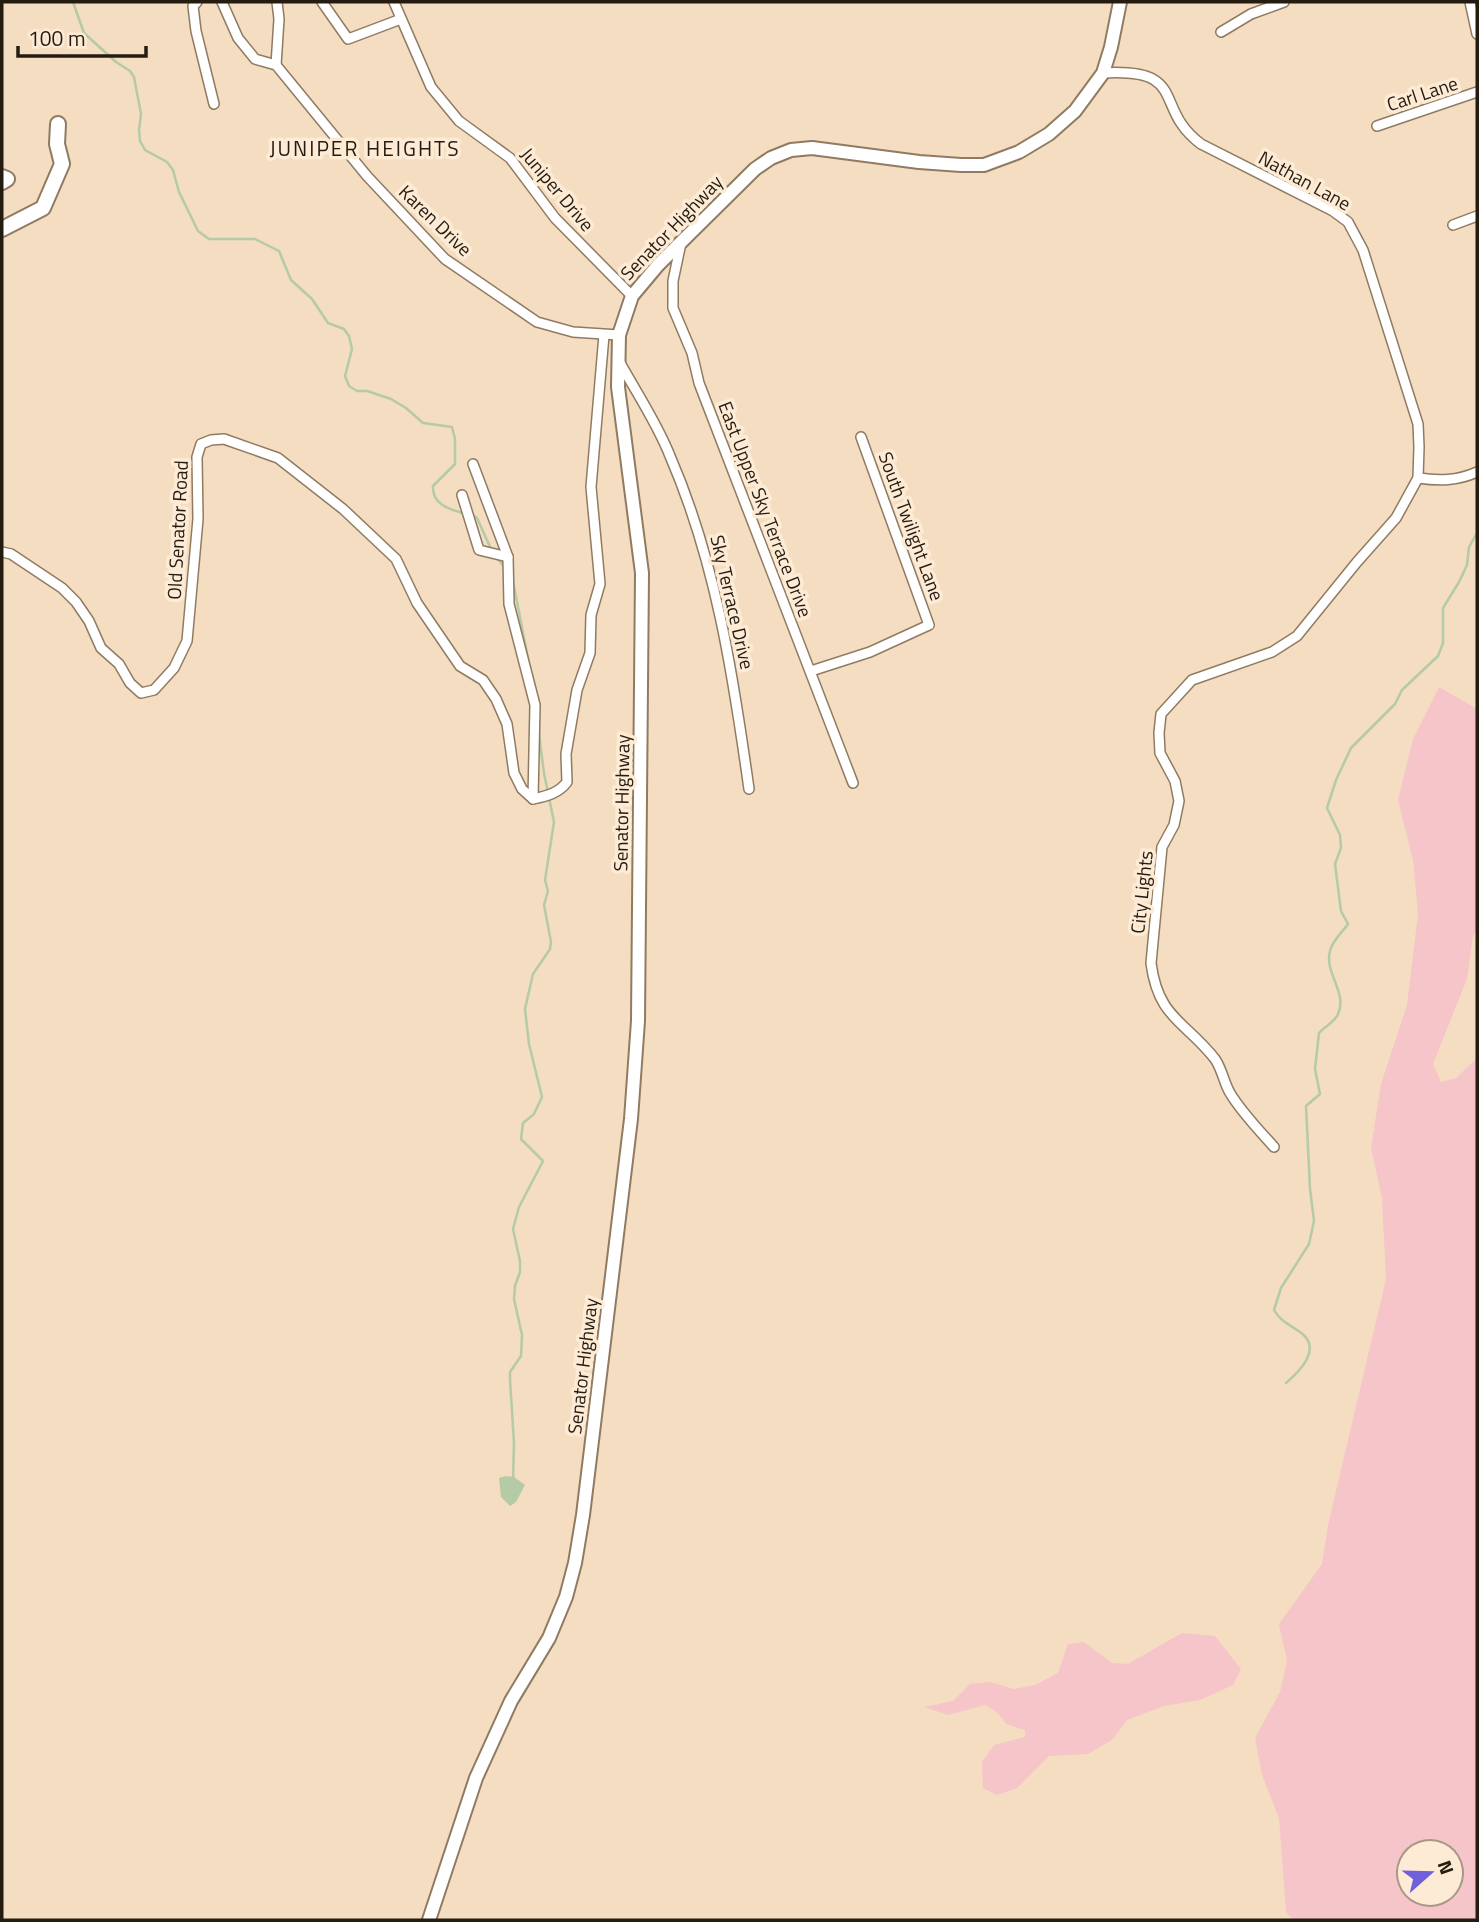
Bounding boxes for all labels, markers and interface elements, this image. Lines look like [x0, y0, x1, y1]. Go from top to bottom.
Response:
scale bar [18, 14, 145, 58]
text: 100 m [28, 22, 85, 54]
street label: Carl Lane [1383, 68, 1461, 118]
district label: JUNIPER HEIGHTS [269, 132, 461, 164]
street label: Juniper Drive [514, 141, 602, 237]
street label: Nathan Lane [1254, 143, 1356, 217]
street label: Senator Highway [613, 168, 729, 286]
street label: Karen Drive [393, 178, 479, 262]
street label: East Upper Sky Terrace Drive [714, 398, 818, 620]
street label: South Twilight Lane [872, 447, 952, 605]
street label: Old Senator Road [159, 460, 195, 600]
street label: Sky Terrace Drive [707, 533, 759, 671]
street label: Senator Highway [605, 734, 637, 872]
street label: City Lights [1122, 849, 1160, 935]
street label: Senator Highway [559, 1296, 605, 1436]
north arrow [1395, 1838, 1465, 1908]
text: N [1431, 1856, 1462, 1878]

